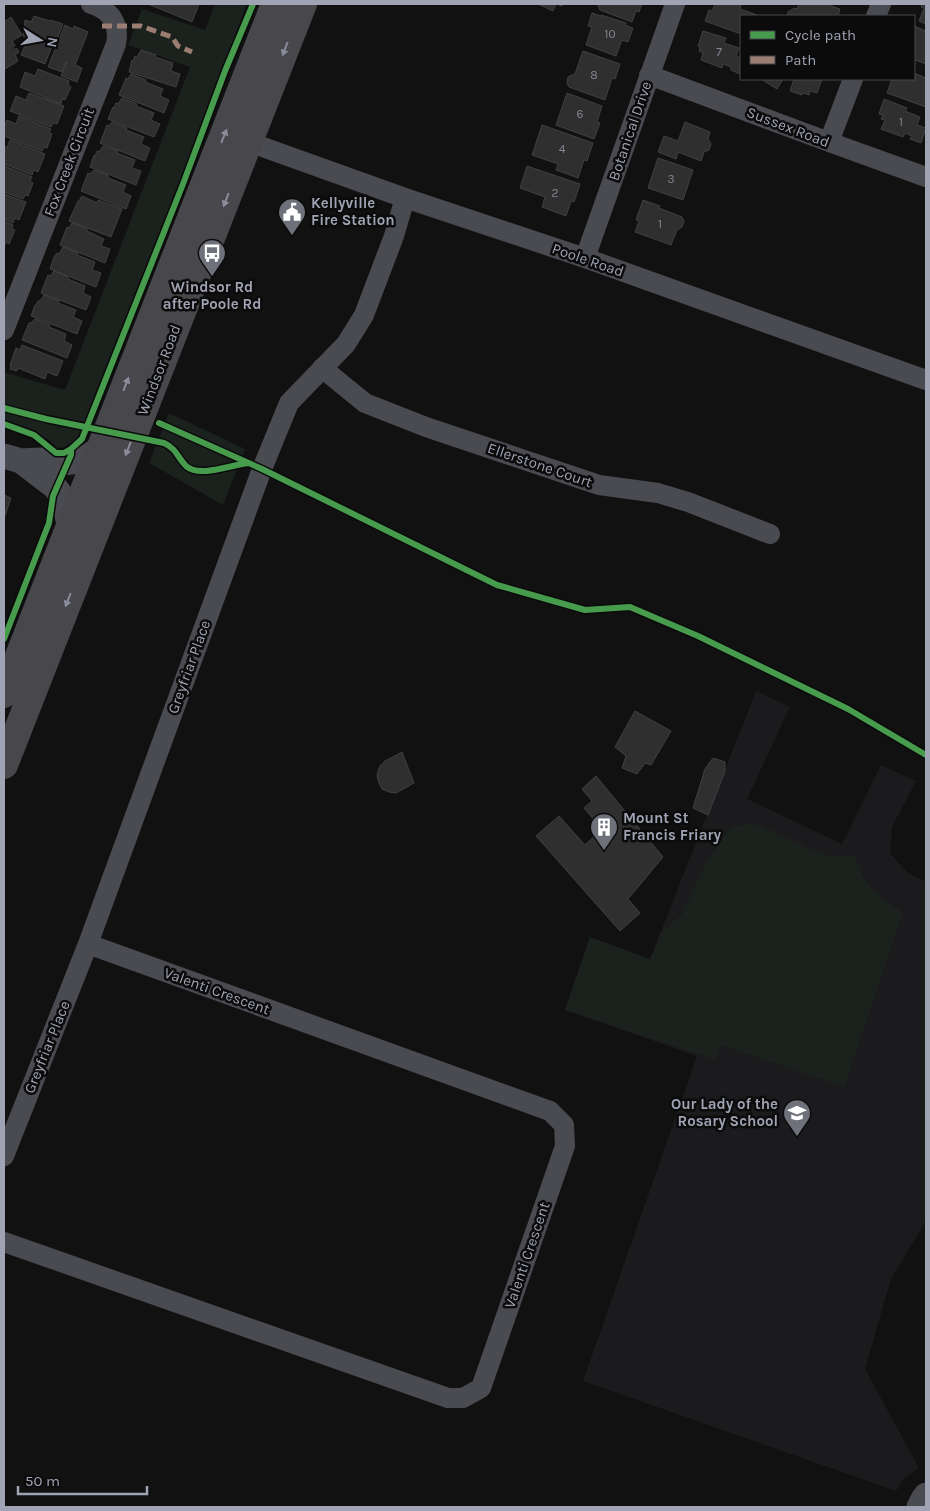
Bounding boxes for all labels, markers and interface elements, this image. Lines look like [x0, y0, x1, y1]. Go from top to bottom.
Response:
north arrow [15, 15, 65, 65]
legend [740, 15, 915, 80]
text: Cycle path [785, 26, 856, 44]
house number: 10 [604, 27, 616, 41]
text: N [43, 36, 62, 49]
one-way arrow [281, 42, 289, 56]
house number: 7 [716, 45, 722, 59]
text: Path [785, 51, 816, 69]
house number: 8 [590, 68, 598, 82]
street label: Botanical Drive [605, 79, 655, 183]
street label: Sussex Road [744, 103, 832, 151]
street label: Fox Creek Circuit [40, 105, 98, 219]
house number: 6 [577, 107, 584, 121]
house number: 1 [899, 115, 903, 129]
one-way arrow [220, 128, 228, 143]
house number: 4 [559, 142, 566, 156]
house number: 3 [667, 172, 675, 186]
house number: 2 [552, 186, 559, 200]
one-way arrow [222, 193, 230, 208]
place label: Kellyville Fire Station [311, 194, 395, 229]
public building icon: Kellyville Fire Station [277, 197, 307, 236]
house number: 1 [658, 217, 662, 231]
bus stop icon: Windsor Rd after Poole Rd [197, 238, 227, 277]
street label: Poole Road [550, 239, 626, 281]
place label: Windsor Rd after Poole Rd [163, 278, 261, 313]
street label: Windsor Road [133, 322, 185, 418]
one-way arrow [122, 377, 130, 392]
street label: Ellerstone Court [485, 439, 595, 491]
one-way arrow [124, 442, 132, 457]
one-way arrow [64, 593, 71, 608]
street label: Greyfriar Place [164, 618, 214, 716]
place label: Mount St Francis Friary [623, 809, 721, 844]
building icon: Mount St Francis Friary [589, 812, 619, 851]
street label: Valenti Crescent [162, 964, 273, 1019]
street label: Greyfriar Place [20, 998, 74, 1096]
place label: Our Lady of the Rosary School [671, 1095, 778, 1130]
school or university icon: Our Lady of the Rosary School [782, 1098, 812, 1137]
street label: Valenti Crescent [500, 1199, 554, 1310]
scale bar [18, 1464, 146, 1496]
text: 50 m [25, 1472, 60, 1490]

